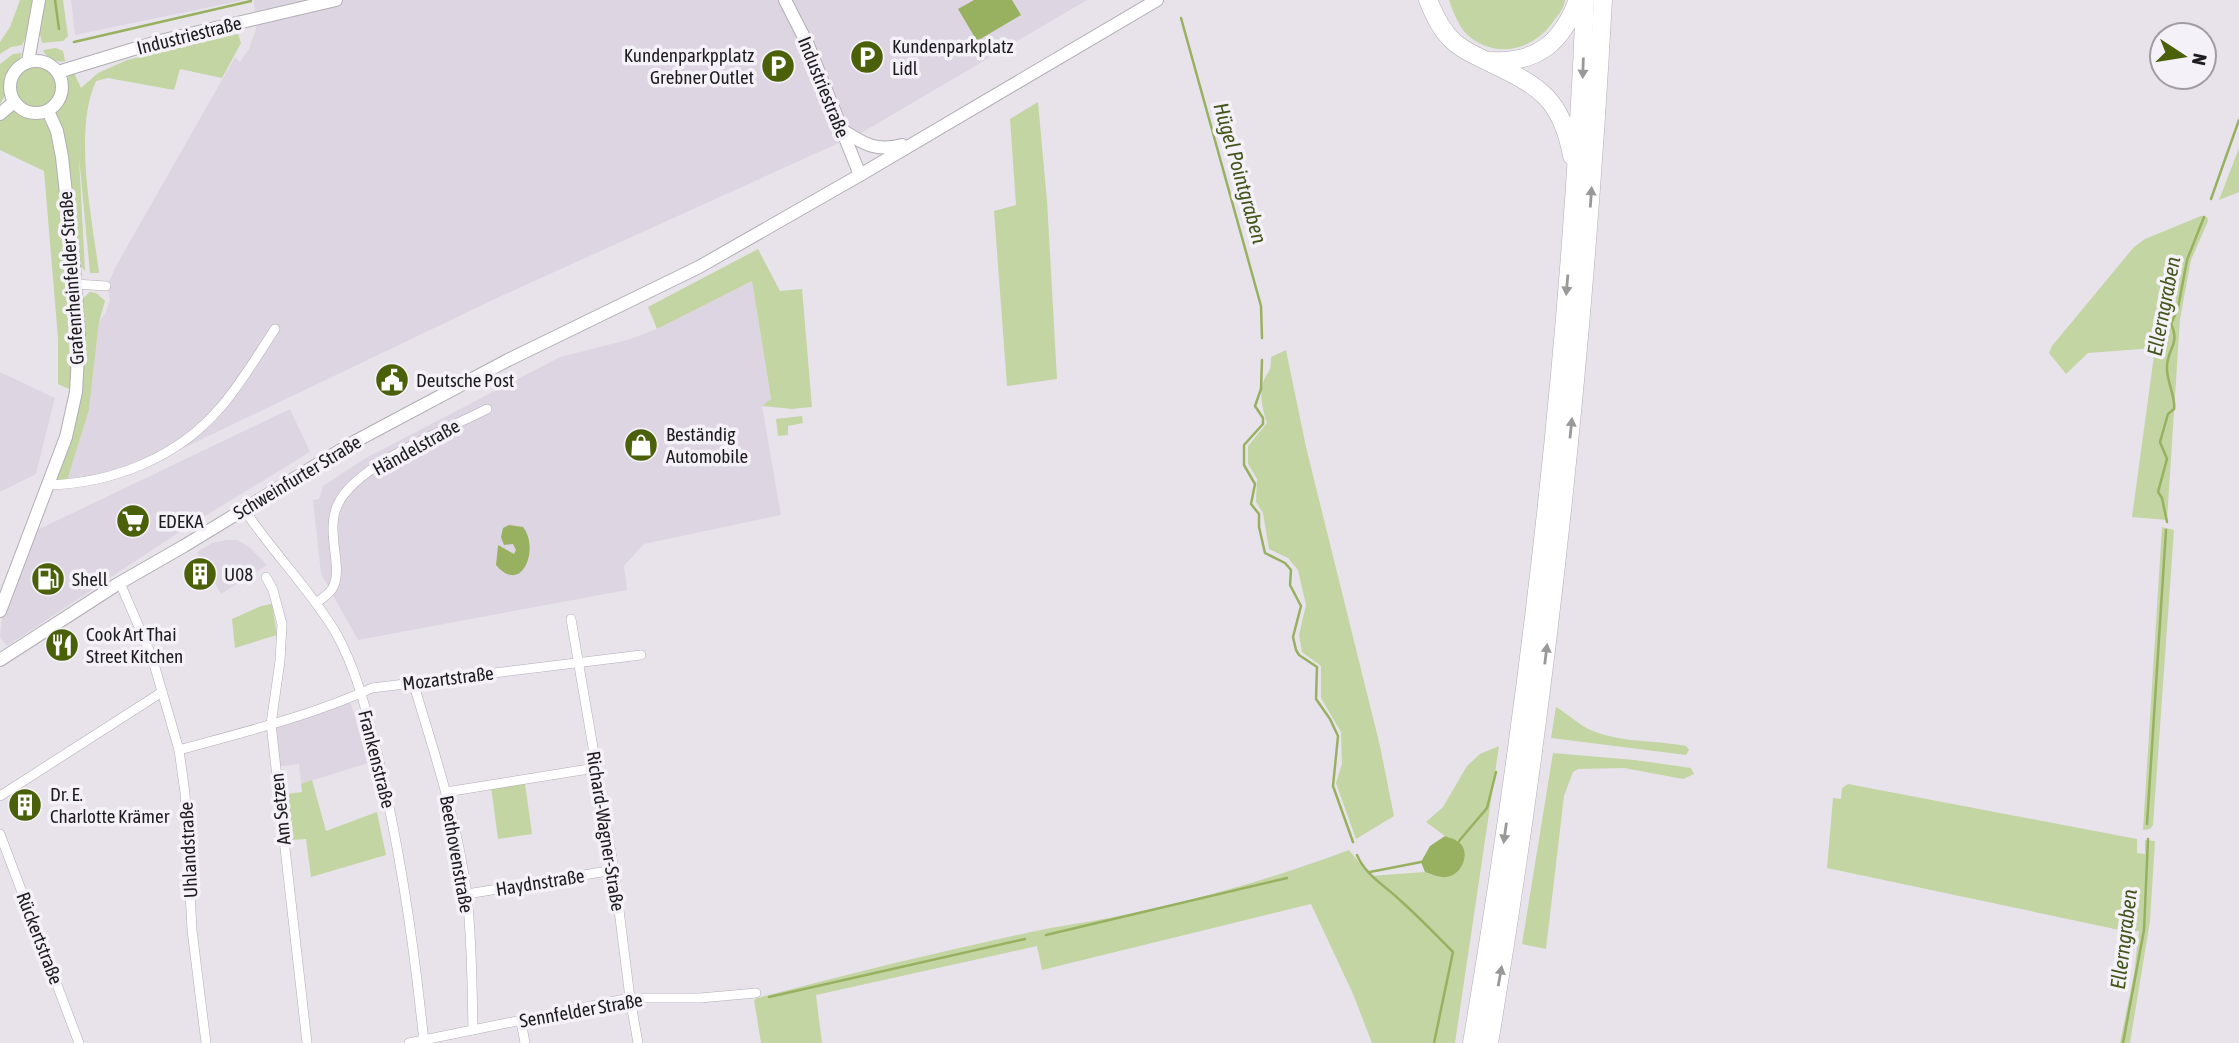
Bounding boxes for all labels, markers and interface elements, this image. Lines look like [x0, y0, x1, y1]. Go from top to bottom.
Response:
street label: Industriestraße [135, 11, 243, 59]
north arrow [2148, 21, 2218, 91]
street label: Industriestraße [794, 33, 854, 141]
place label: Kundenparkplatz Lidl [892, 35, 1014, 79]
parking icon: Kundenparkplatz Lidl [848, 38, 886, 76]
place label: Kundenparkpplatz Grebner Outlet [624, 44, 754, 88]
parking icon: Kundenparkpplatz Grebner Outlet [759, 47, 797, 85]
text: N [2188, 52, 2212, 67]
one-way arrow [1577, 57, 1588, 79]
water label: Hügel Pointgraben [1209, 100, 1273, 246]
one-way arrow [1586, 186, 1597, 208]
street label: Grafenrheinfelder Straße [54, 191, 88, 365]
water label: Ellerngraben [2142, 254, 2184, 358]
one-way arrow [1561, 274, 1572, 296]
public building icon: Deutsche Post [373, 361, 411, 399]
place label: Deutsche Post [416, 369, 514, 391]
street label: Händelstraße [369, 414, 463, 480]
one-way arrow [1566, 416, 1577, 438]
place label: Beständig Automobile [666, 423, 748, 467]
shop icon: Beständig Automobile [622, 426, 660, 464]
street label: Schweinfurter Straße [229, 430, 365, 524]
supermarket icon: EDEKA [114, 502, 152, 540]
place label: EDEKA [158, 510, 204, 532]
building icon: U08 [181, 555, 219, 593]
fuel station icon: Shell [29, 560, 67, 598]
place label: U08 [224, 563, 253, 585]
place label: Shell [72, 568, 108, 590]
place label: Cook Art Thai Street Kitchen [86, 623, 183, 667]
restaurant icon: Cook Art Thai Street Kitchen [43, 626, 81, 664]
one-way arrow [1541, 642, 1552, 664]
street label: Mozartstraße [401, 661, 495, 695]
street label: Frankenstraße [354, 708, 400, 810]
street label: Richard-Wagner-Straße [582, 749, 630, 913]
street label: Am Setzen [265, 772, 295, 846]
place label: Dr. E. Charlotte Krämer [50, 783, 170, 827]
building icon: Dr. E. Charlotte Krämer [6, 786, 44, 824]
street label: Beethovenstraße [436, 794, 478, 914]
street label: Uhlandstraße [174, 801, 202, 899]
one-way arrow [1499, 822, 1510, 844]
street label: Haydnstraße [494, 864, 586, 900]
water label: Ellerngraben [2105, 888, 2141, 990]
street label: Rückertstraße [12, 889, 68, 987]
one-way arrow [1495, 965, 1506, 987]
street label: Sennfelder Straße [518, 988, 644, 1032]

